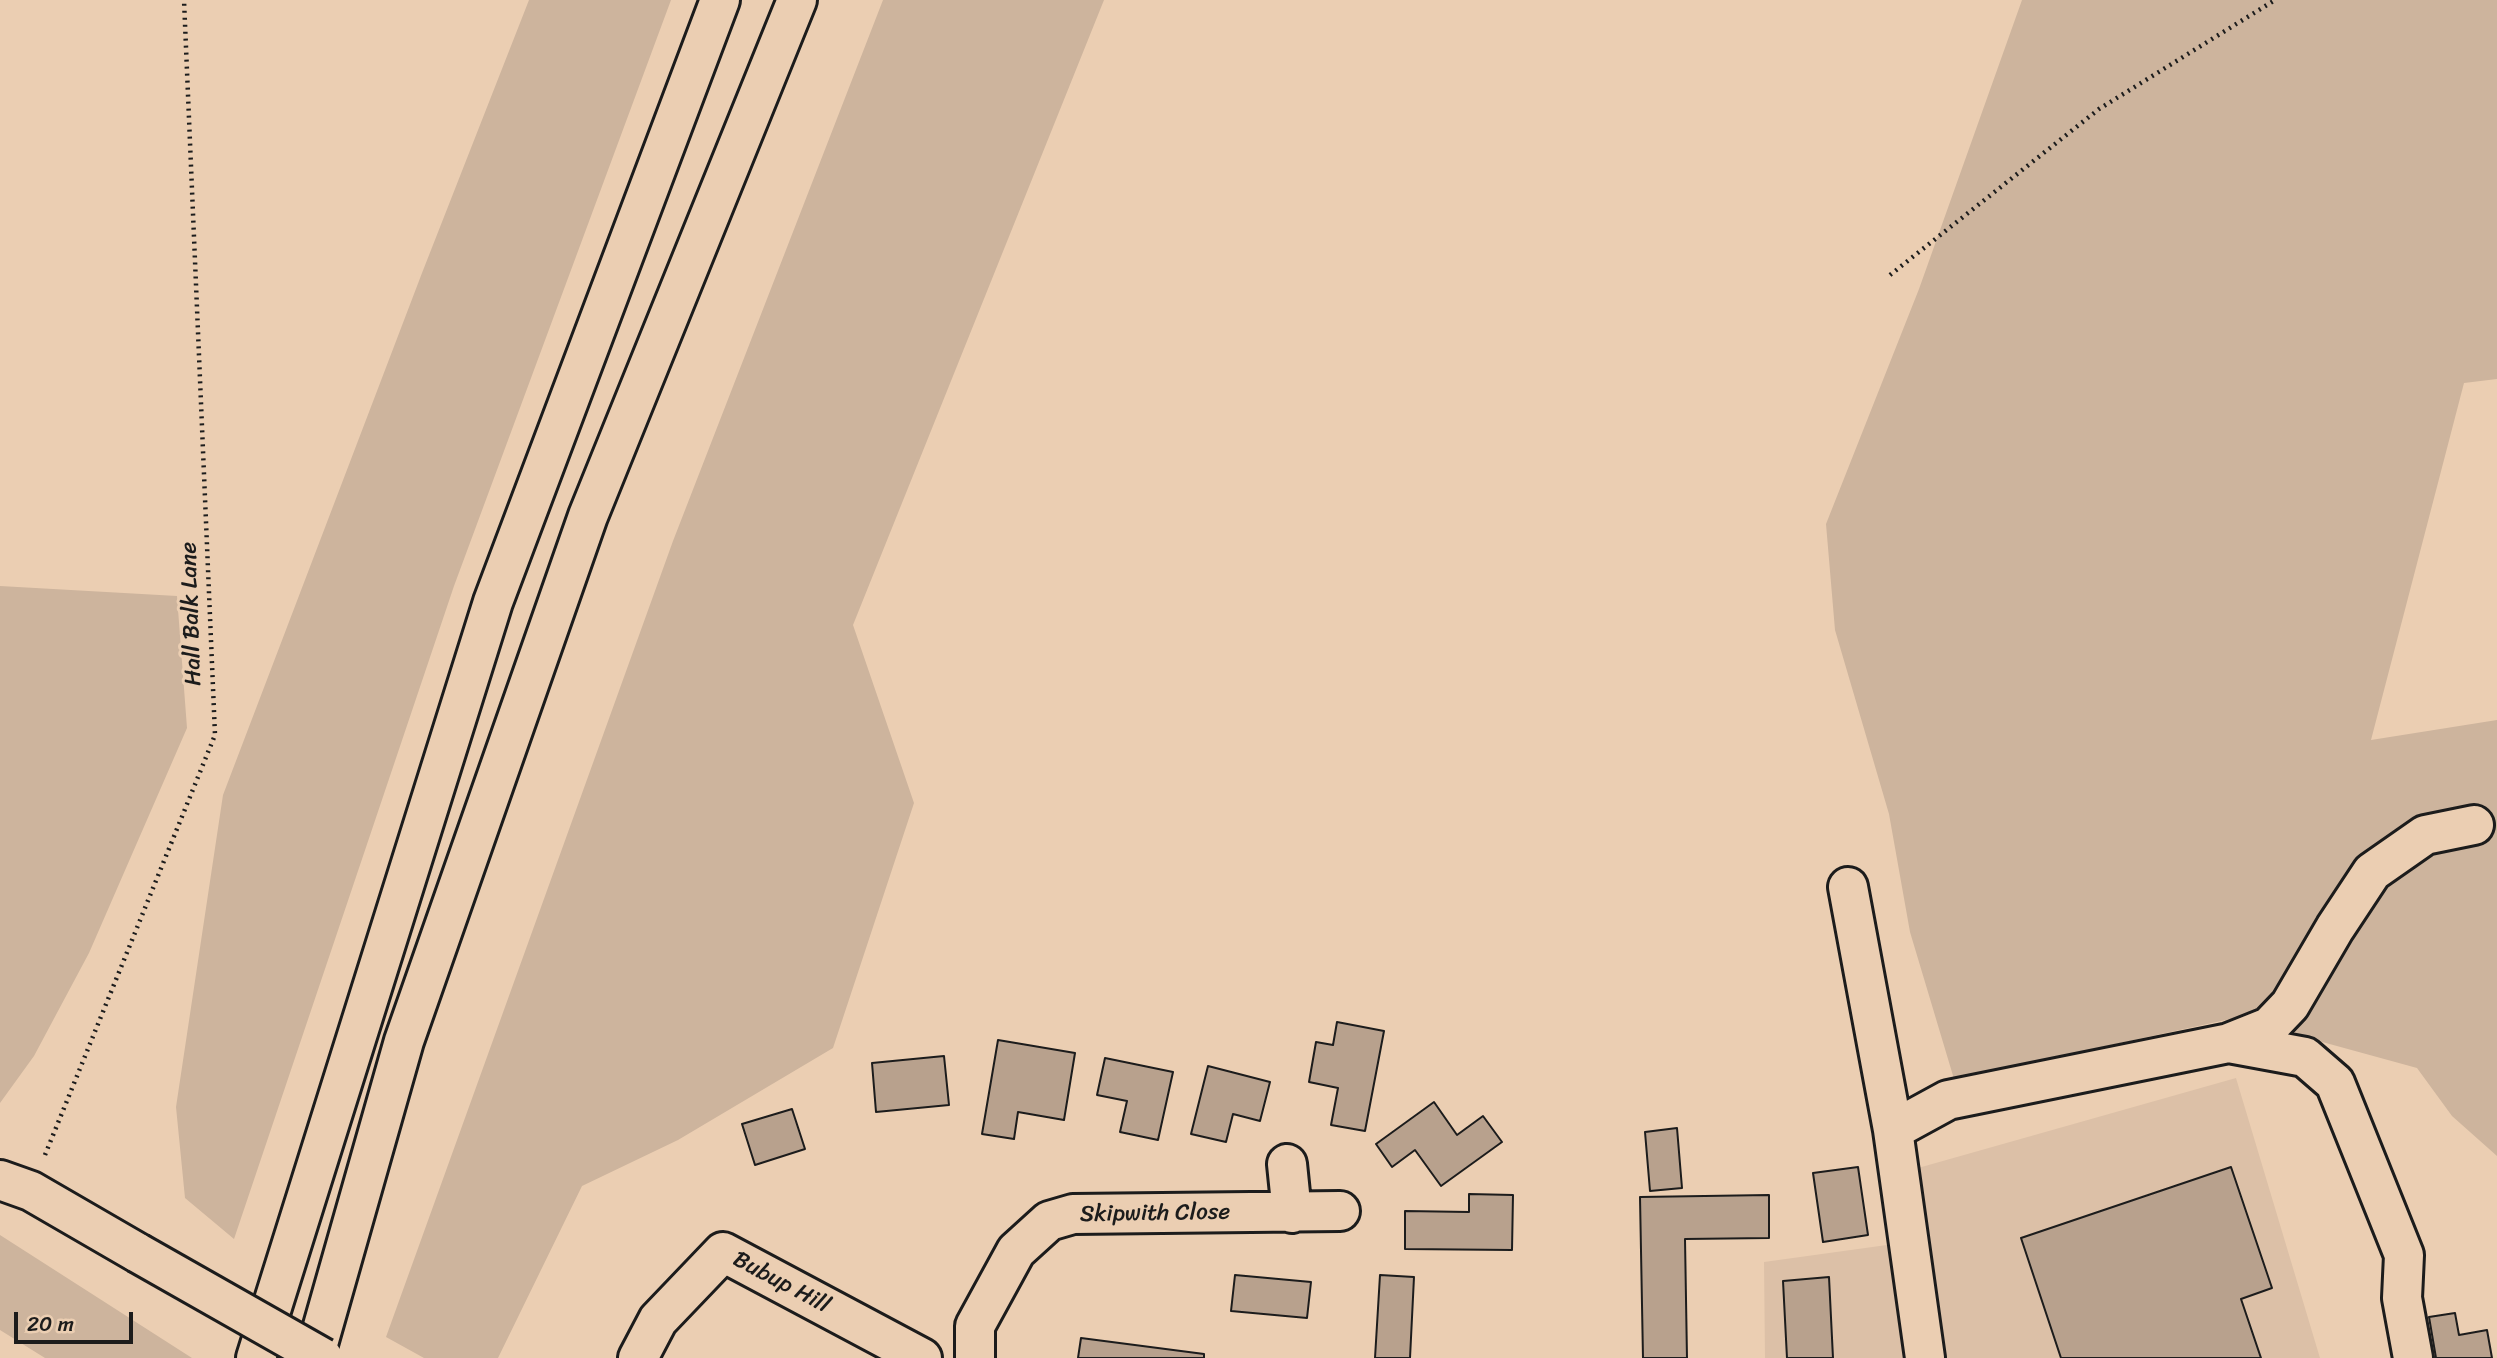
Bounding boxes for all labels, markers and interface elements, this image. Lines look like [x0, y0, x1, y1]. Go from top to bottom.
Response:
street label: Hall Balk Lane [176, 542, 208, 686]
street label: Skipwith Close [1080, 1199, 1230, 1229]
street label: Bubup Hill [728, 1246, 834, 1320]
scale bar [18, 1298, 136, 1342]
text: 20 m [27, 1305, 74, 1343]

